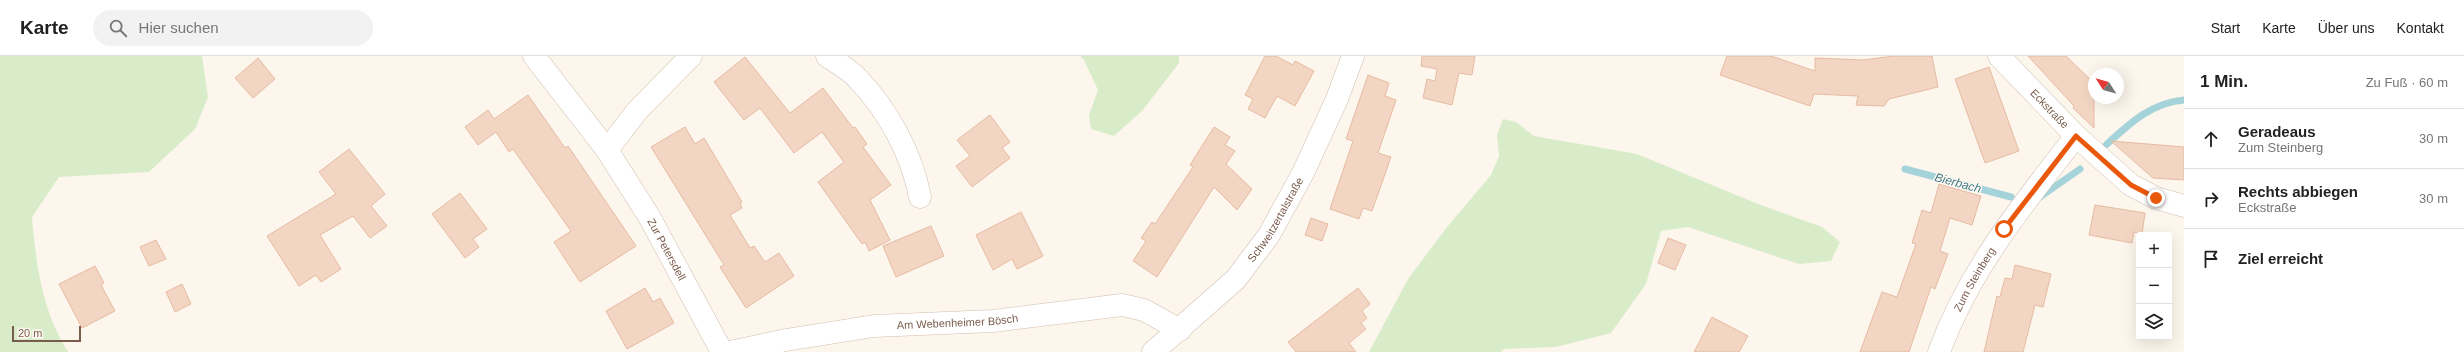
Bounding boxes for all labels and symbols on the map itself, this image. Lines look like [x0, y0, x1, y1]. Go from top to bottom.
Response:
north arrow [2088, 68, 2124, 104]
street label: Eckstraße [2028, 87, 2071, 131]
water label: Bierbach [1933, 170, 1983, 196]
street label: Schweitzertalstraße [1245, 175, 1305, 264]
route end [2147, 189, 2165, 207]
street label: Zur Petersdell [645, 216, 688, 282]
route start [1995, 220, 2013, 238]
street label: Zum Steinberg [1951, 245, 1998, 313]
street label: Am Webenheimer Bösch [897, 312, 1019, 331]
scale bar [12, 324, 81, 343]

